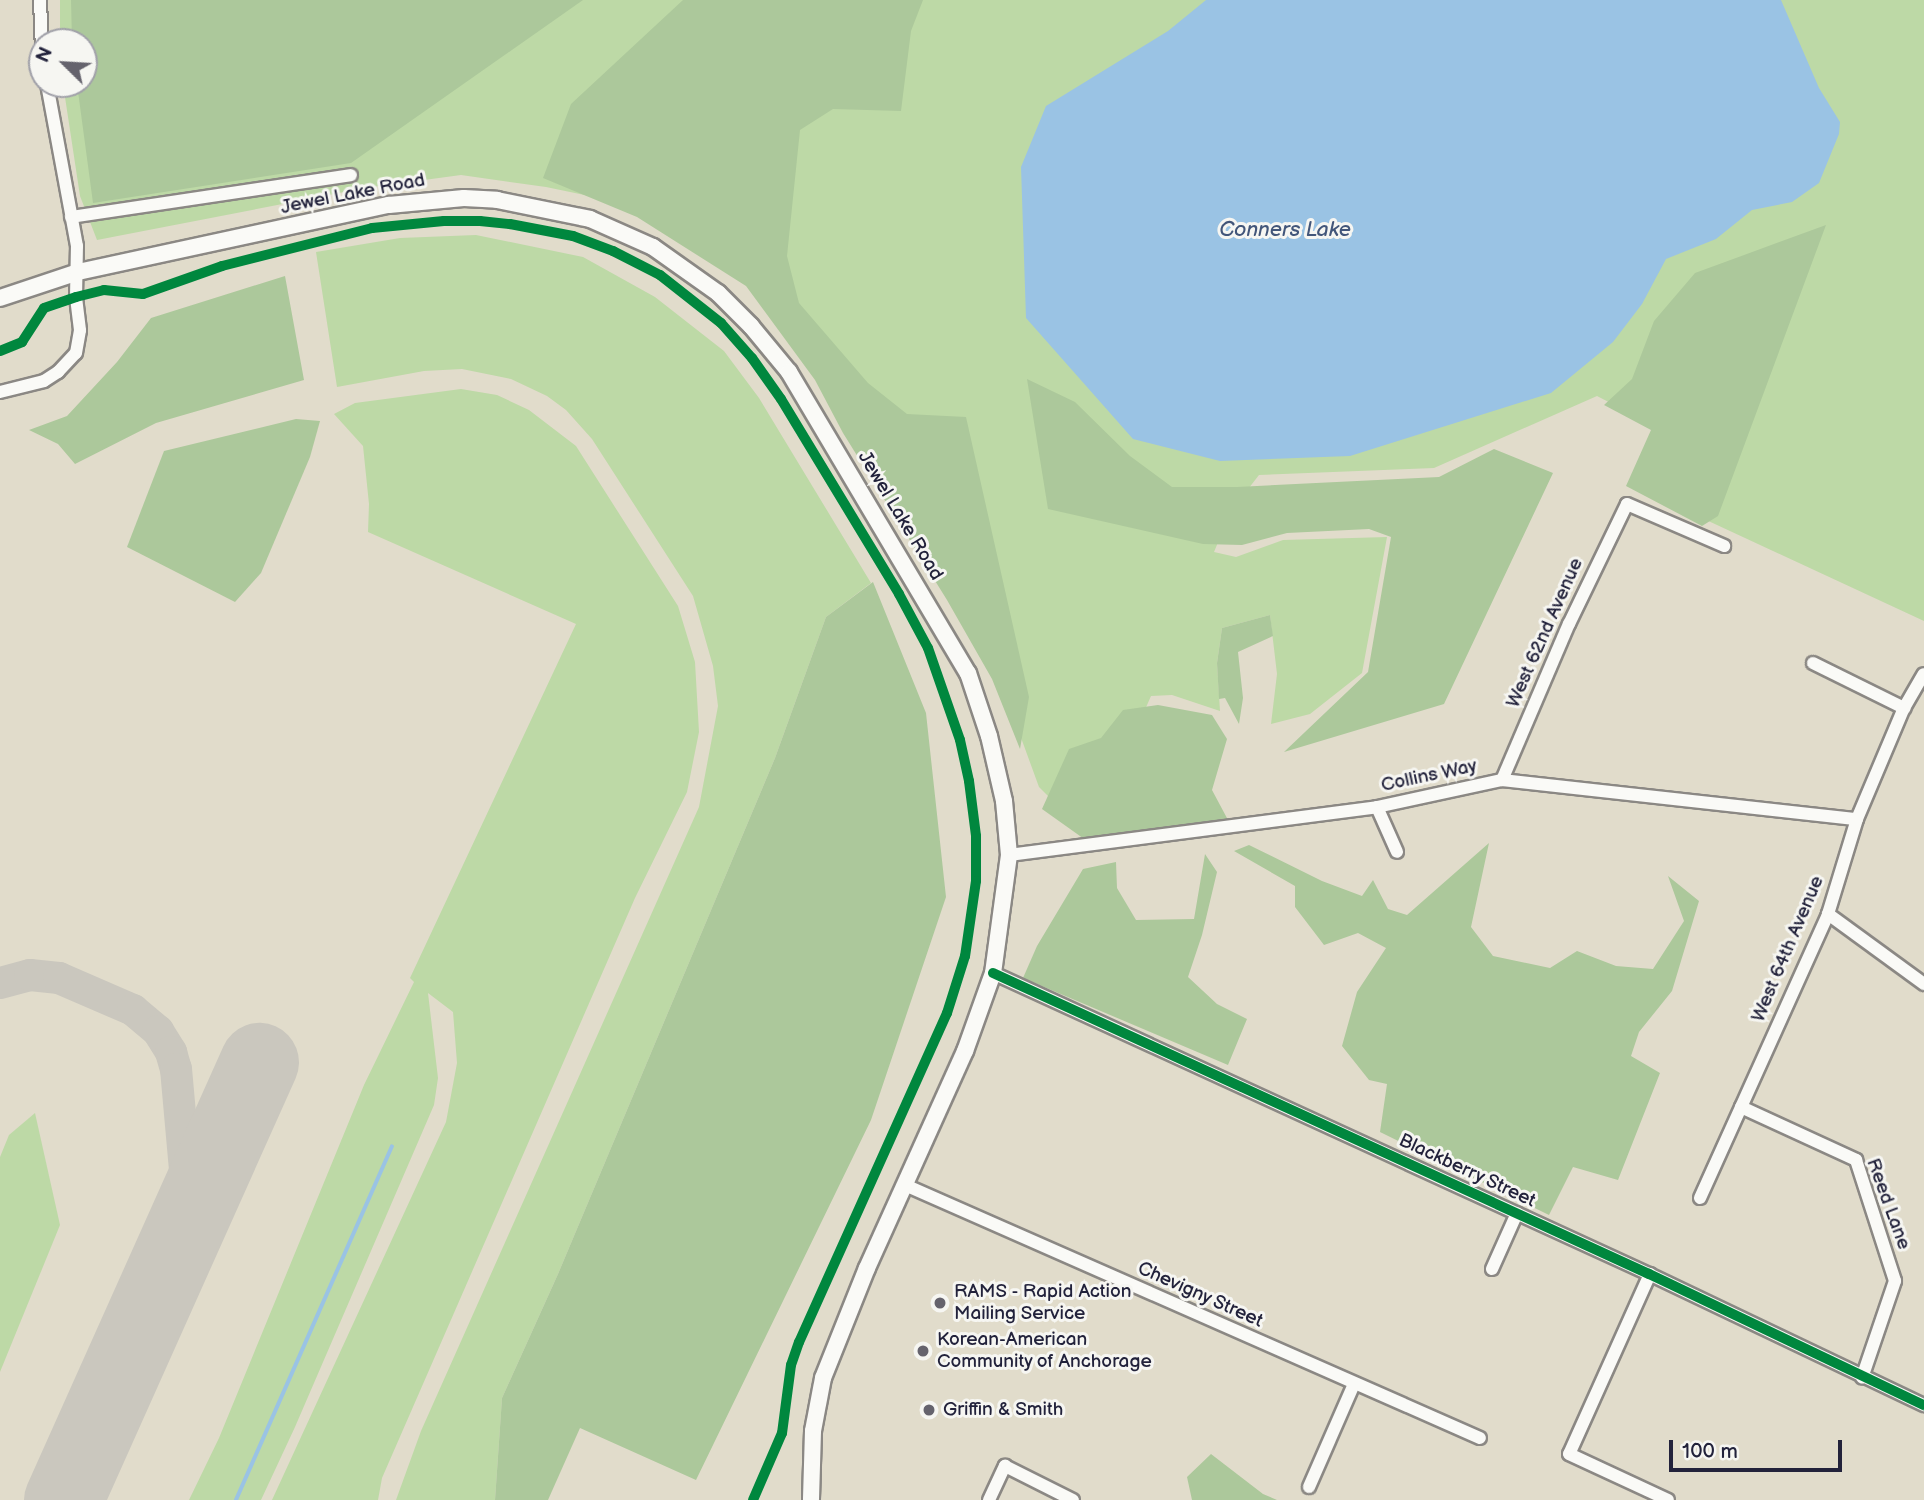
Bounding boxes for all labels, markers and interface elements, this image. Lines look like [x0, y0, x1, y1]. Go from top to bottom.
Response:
north arrow [28, 28, 98, 98]
text: N [32, 44, 59, 66]
street label: Jewel Lake Road [279, 169, 427, 219]
water label: Conners Lake [1219, 217, 1351, 243]
street label: Jewel Lake Road [853, 447, 947, 585]
street label: West 62nd Avenue [1502, 555, 1588, 711]
street label: Collins Way [1379, 755, 1479, 797]
street label: West 64th Avenue [1747, 873, 1829, 1025]
street label: Blackberry Street [1394, 1129, 1540, 1213]
street label: Reed Lane [1861, 1155, 1915, 1253]
street label: Chevigny Street [1133, 1257, 1267, 1333]
place label: RAMS - Rapid Action Mailing Service [954, 1281, 1133, 1325]
marker: RAMS - Rapid Action Mailing Service [932, 1295, 948, 1311]
place label: Korean-American Community of Anchorage [937, 1329, 1153, 1373]
marker: Korean-American Community of Anchorage [915, 1343, 931, 1359]
place label: Griffin & Smith [943, 1399, 1064, 1421]
marker: Griffin & Smith [921, 1402, 937, 1418]
scale bar [1672, 1426, 1845, 1470]
text: 100 m [1682, 1439, 1738, 1464]

